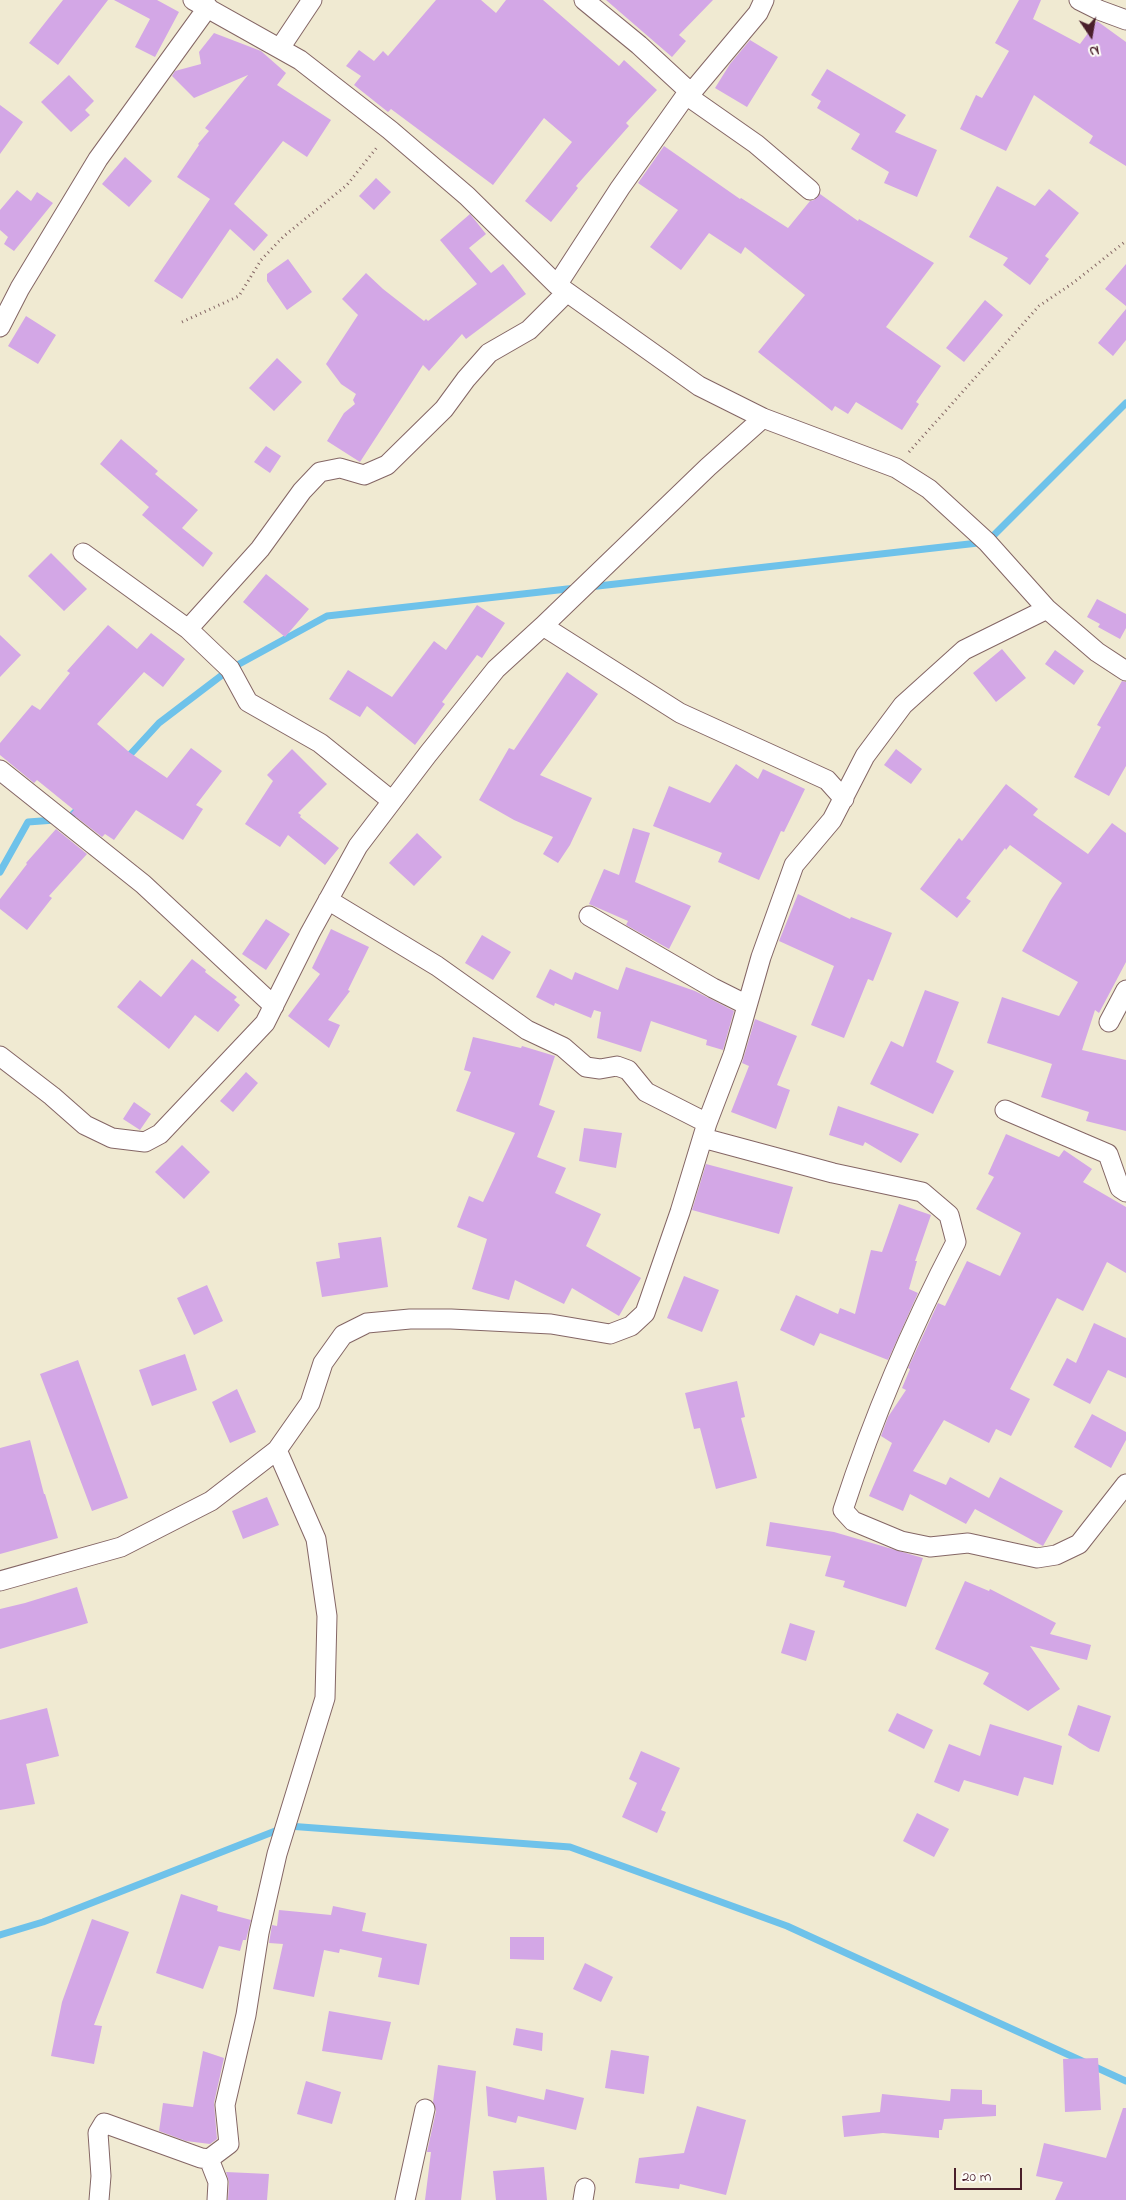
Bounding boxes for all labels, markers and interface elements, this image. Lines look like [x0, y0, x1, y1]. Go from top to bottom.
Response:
north arrow [1066, 10, 1116, 60]
text: N [1087, 39, 1101, 61]
scale bar [956, 2158, 1024, 2190]
text: 20 m [962, 2166, 991, 2188]

